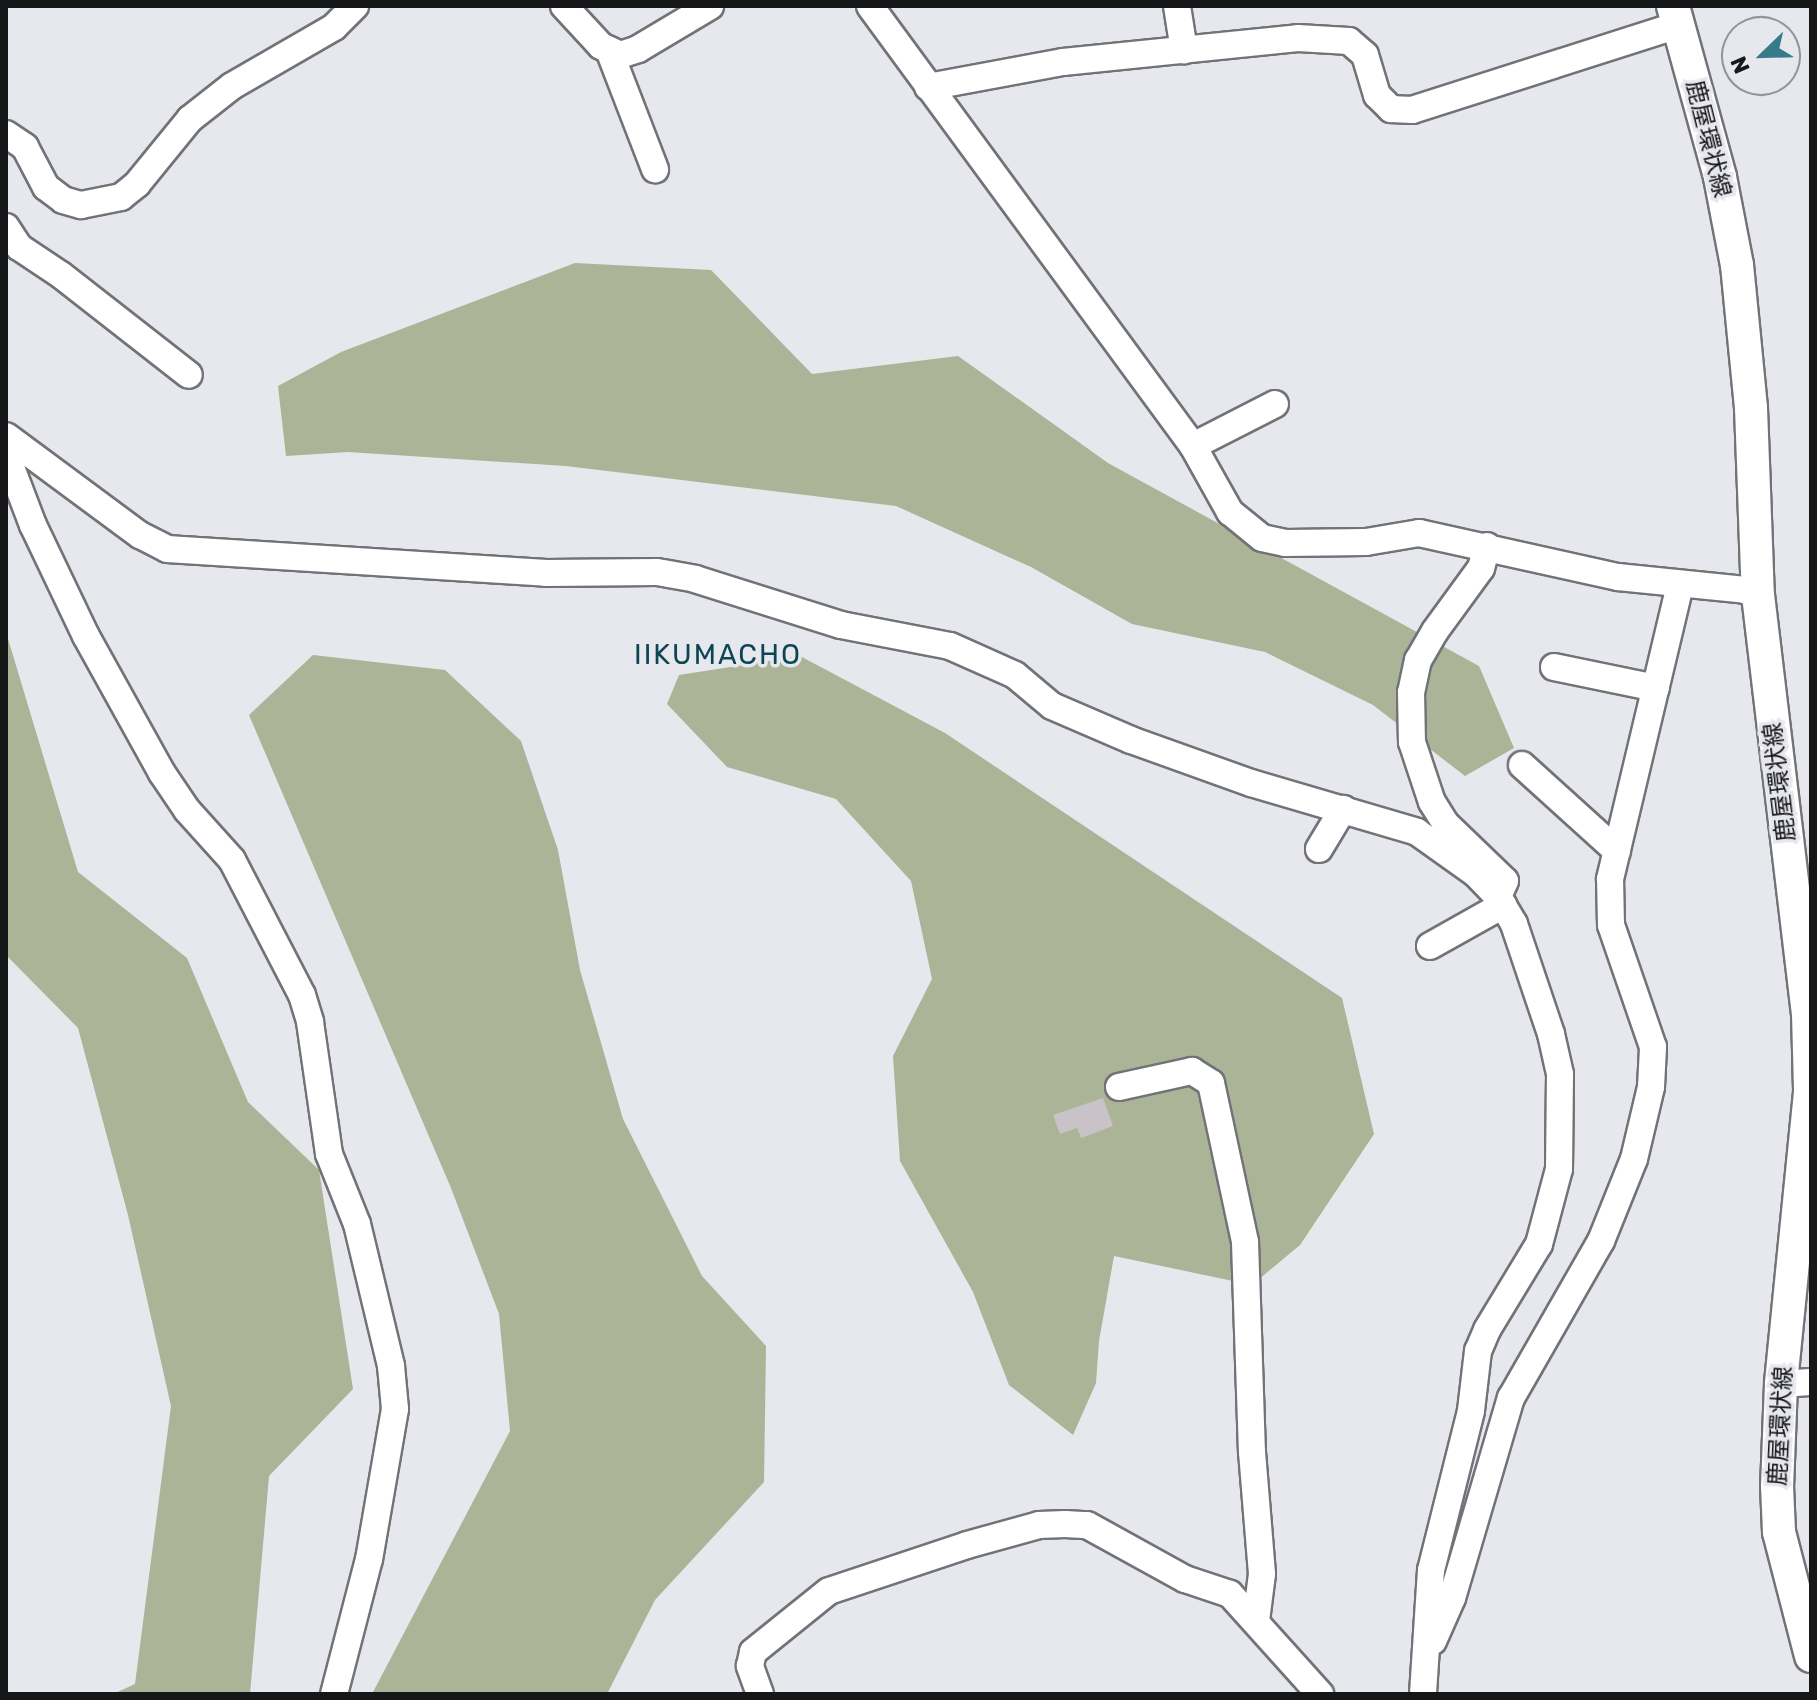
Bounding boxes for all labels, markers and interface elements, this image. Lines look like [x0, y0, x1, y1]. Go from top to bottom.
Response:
north arrow [1721, 16, 1801, 96]
text: N [1725, 52, 1756, 77]
street label: 鹿屋環状線 [1680, 77, 1736, 201]
district label: IIKUMACHO [634, 638, 802, 672]
street label: 鹿屋環状線 [1758, 721, 1802, 843]
street label: 鹿屋環状線 [1763, 1365, 1799, 1487]

